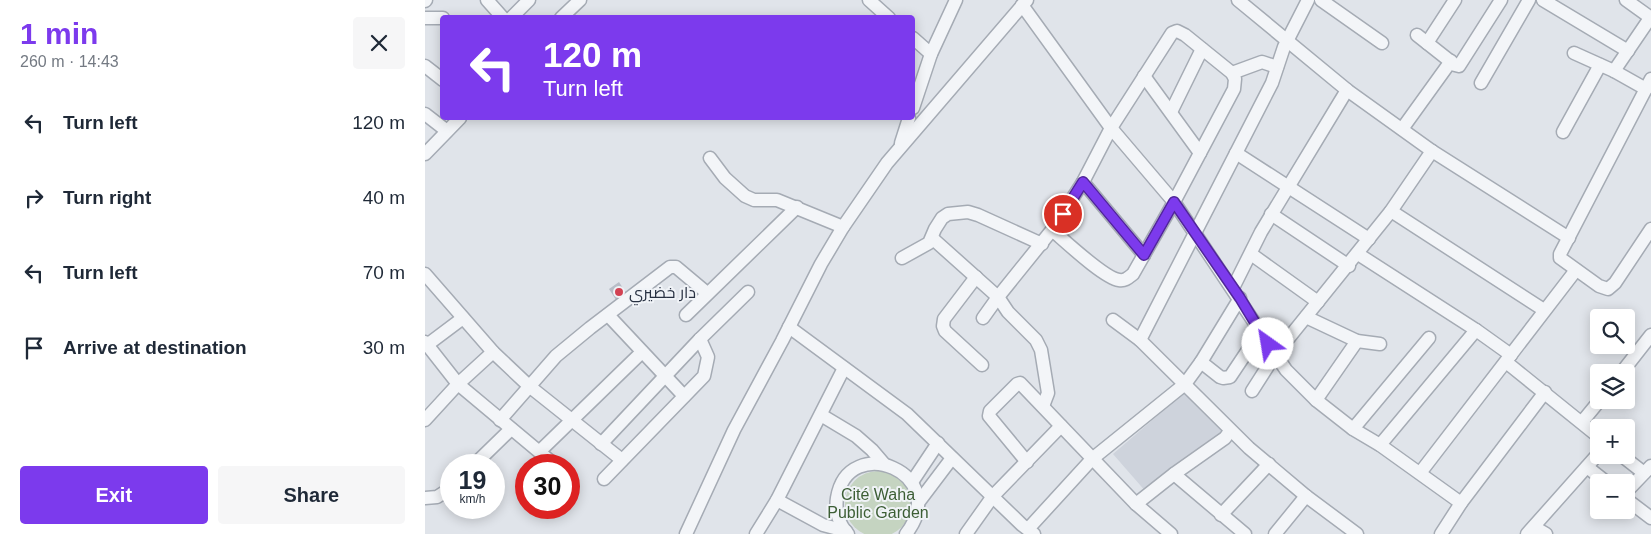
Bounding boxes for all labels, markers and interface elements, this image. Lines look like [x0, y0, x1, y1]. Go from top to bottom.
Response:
text: 1 min [20, 17, 98, 50]
button: close [353, 17, 405, 69]
icon: left [460, 35, 525, 100]
text: 120 m [543, 35, 642, 74]
text: 260 m · 14:43 [20, 53, 119, 70]
text: Turn left [543, 76, 623, 101]
icon: left [20, 109, 48, 137]
text: Turn left [63, 112, 138, 133]
text: 120 m [352, 112, 405, 133]
icon: right [20, 184, 48, 212]
text: Turn right [63, 187, 151, 208]
text: 40 m [363, 187, 405, 208]
pin [1042, 193, 1084, 235]
icon: arrive [1049, 200, 1077, 228]
icon: left [20, 259, 48, 287]
text: Turn left [63, 262, 138, 283]
text: 70 m [363, 262, 405, 283]
place label: دار خضيري [629, 284, 696, 306]
marker: دار خضيري [613, 286, 625, 298]
map controls [1590, 309, 1635, 519]
button: search [1590, 309, 1635, 354]
position arrow [1241, 317, 1293, 369]
icon: arrive [20, 334, 48, 362]
text: Arrive at destination [63, 337, 247, 358]
text: 30 m [363, 337, 405, 358]
button: layers [1590, 364, 1635, 409]
button: + [1590, 419, 1635, 464]
speed limit sign: 30 [515, 454, 580, 519]
button: Exit [20, 466, 208, 524]
button: Share [218, 466, 405, 524]
text: 19 [459, 466, 486, 494]
button: − [1590, 474, 1635, 519]
park label: Cité Waha Public Garden [827, 486, 929, 521]
text: km/h [459, 492, 486, 506]

